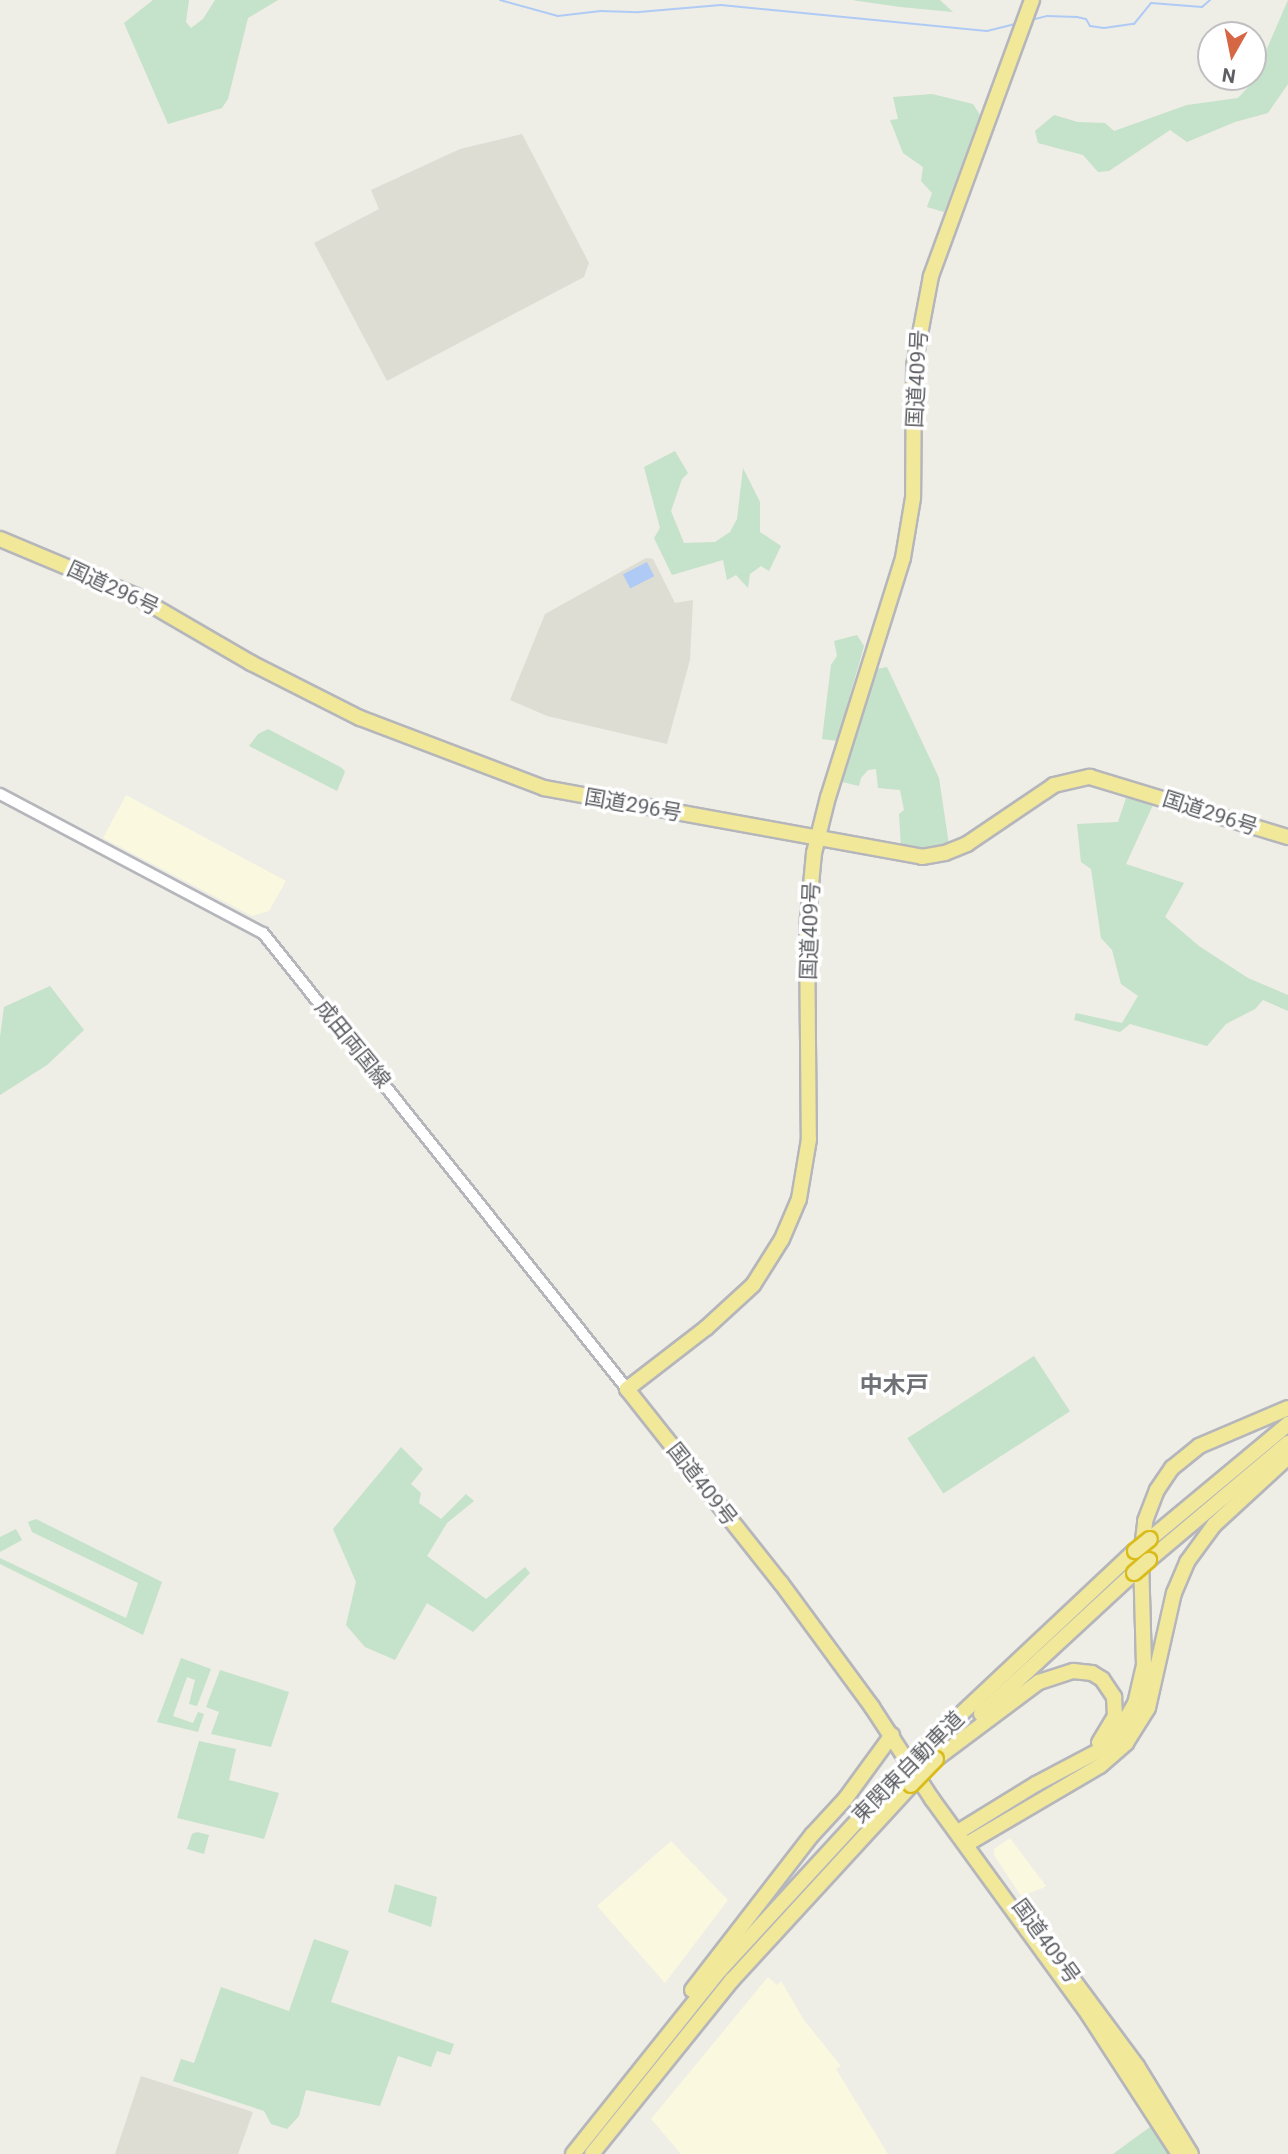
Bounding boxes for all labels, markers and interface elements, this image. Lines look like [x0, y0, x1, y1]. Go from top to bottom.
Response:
north arrow [1197, 21, 1267, 91]
text: N [1221, 63, 1237, 88]
street label: 国道409号 [902, 329, 932, 429]
street label: 国道296号 [63, 556, 163, 620]
street label: 国道296号 [582, 784, 684, 826]
street label: 国道296号 [1159, 786, 1261, 840]
street label: 国道409号 [796, 881, 824, 981]
street label: 成田両国線 [310, 995, 396, 1093]
district label: 中木戸 [860, 1372, 928, 1400]
street label: 国道409号 [662, 1437, 742, 1531]
street label: 東関東自動車道 [847, 1706, 969, 1828]
street label: 国道409号 [1007, 1894, 1085, 1988]

